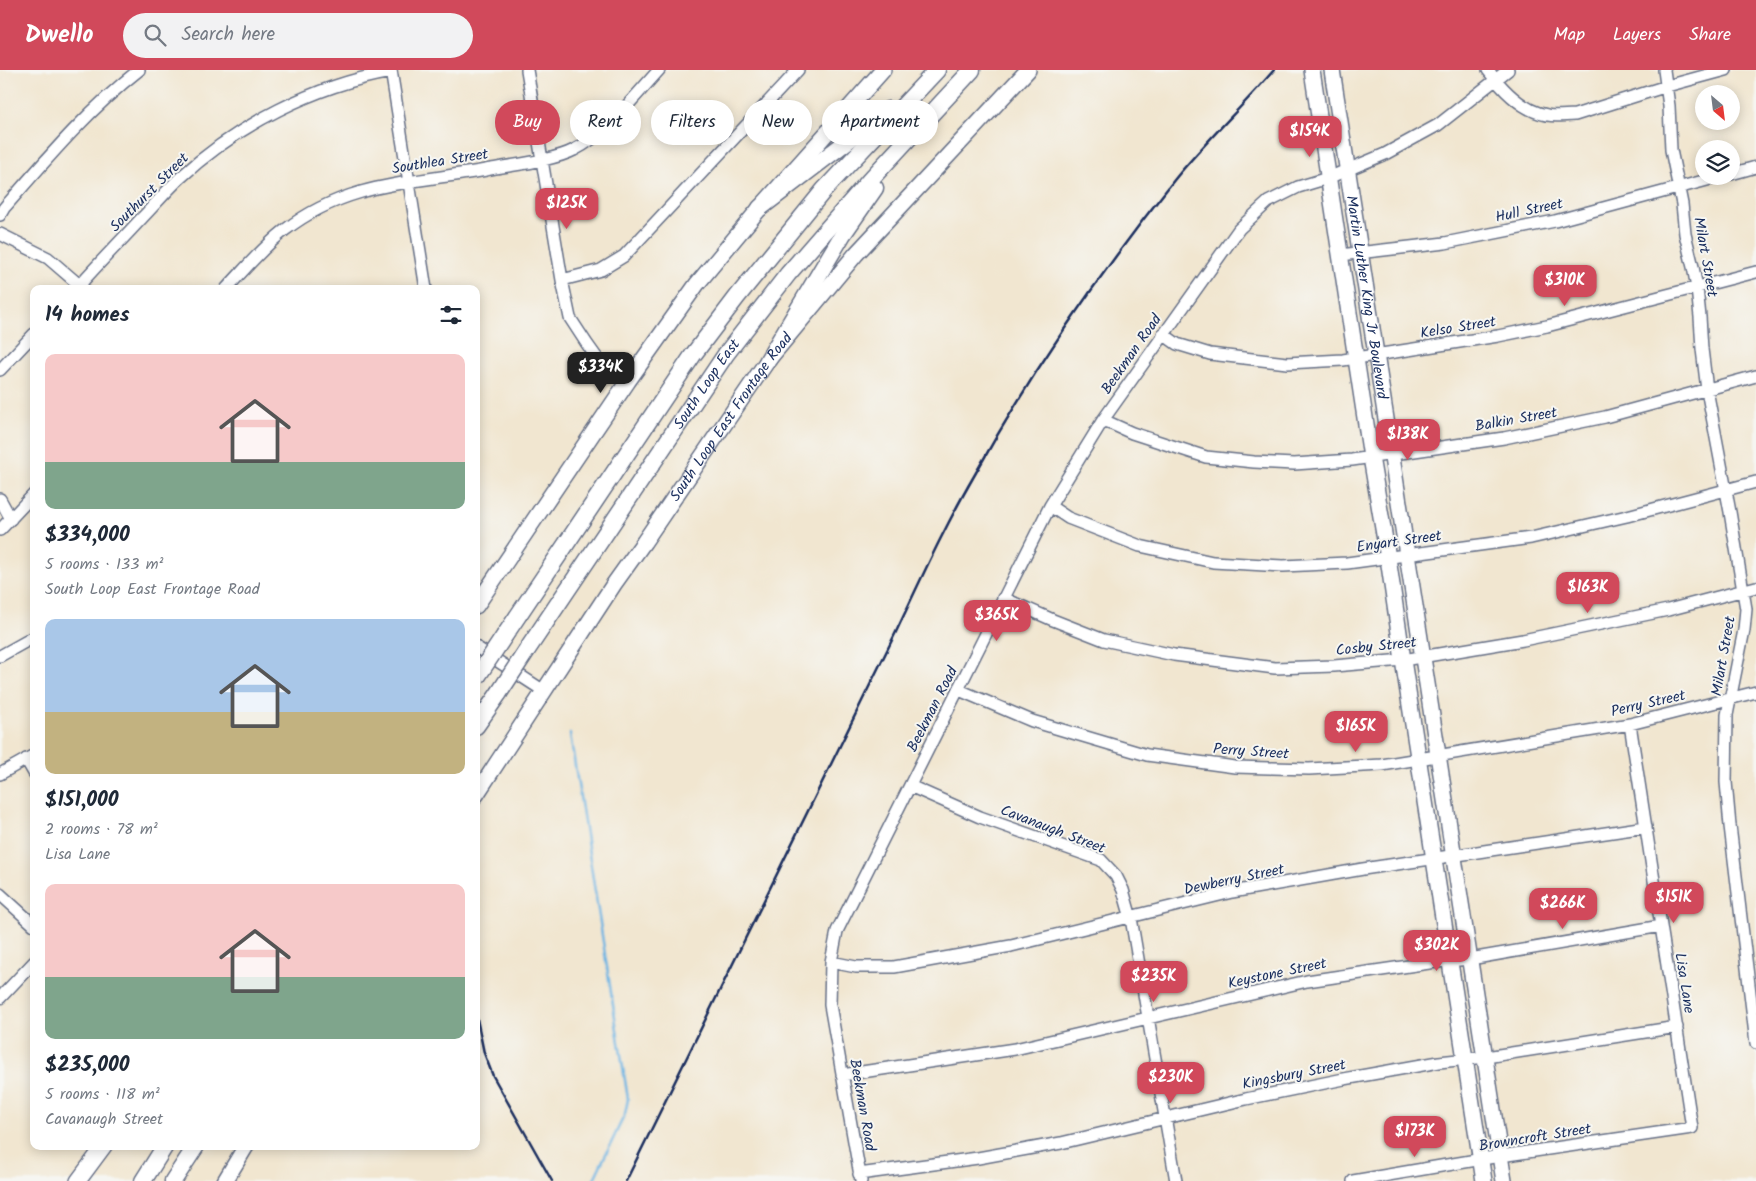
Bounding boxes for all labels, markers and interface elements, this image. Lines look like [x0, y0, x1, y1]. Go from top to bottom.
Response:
search box [123, 13, 473, 58]
text: Dwello [25, 16, 93, 55]
text: Search here [181, 20, 275, 50]
icon: search [141, 21, 169, 49]
text: Map [1554, 21, 1585, 50]
text: Layers [1613, 21, 1661, 50]
text: Share [1689, 21, 1731, 50]
north arrow [1695, 85, 1740, 130]
map controls [1695, 85, 1740, 185]
chip: Buy [495, 100, 560, 145]
chip: Rent [570, 100, 641, 145]
chip: Filters [651, 100, 734, 145]
chip: New [744, 100, 812, 145]
chip: Apartment [822, 100, 938, 145]
pin: $154K [1275, 116, 1345, 158]
text: $154K [1290, 119, 1330, 144]
button: layers [1695, 140, 1740, 185]
street label: Southlea Street [390, 142, 490, 181]
street label: Southurst Street [104, 147, 195, 238]
pin: $125K [532, 188, 602, 230]
text: $125K [546, 191, 588, 216]
street label: Hull Street [1493, 192, 1565, 230]
street label: Martin Luther King Jr Boulevard [1339, 194, 1394, 401]
street label: Milart Street [1686, 215, 1724, 299]
pin: $310K [1530, 264, 1600, 307]
text: $310K [1545, 268, 1585, 293]
text: 14 homes [45, 299, 130, 332]
icon: filters [437, 301, 465, 329]
street label: Beekman Road [1095, 309, 1169, 400]
street label: Kelso Street [1418, 310, 1498, 346]
street label: South Loop East Frontage Road [664, 327, 799, 507]
street label: South Loop East [668, 334, 747, 434]
pin: $334K [566, 352, 636, 394]
text: $334K [578, 355, 624, 380]
icon: home [210, 386, 300, 476]
street label: Balkin Street [1473, 401, 1559, 439]
pin: $138K [1373, 418, 1443, 461]
text: $138K [1387, 422, 1429, 447]
text: $334,000 [45, 519, 130, 552]
street label: Enyart Street [1355, 524, 1443, 560]
text: 5 rooms · 133 m² [45, 552, 163, 577]
pin: $163K [1553, 572, 1623, 614]
text: $163K [1567, 575, 1609, 600]
text: South Loop East Frontage Road [45, 577, 260, 602]
pin: $365K [962, 600, 1032, 642]
text: $365K [975, 603, 1019, 628]
street label: Milart Street [1705, 614, 1743, 698]
street label: Cosby Street [1335, 631, 1418, 663]
icon: home [210, 651, 300, 741]
street label: Beekman Road [901, 662, 965, 756]
street label: Perry Street [1609, 684, 1688, 724]
pin: $165K [1321, 710, 1391, 753]
text: $165K [1336, 714, 1376, 739]
street label: Perry Street [1212, 737, 1290, 767]
text: $151,000 [45, 784, 119, 817]
street label: Cavanaugh Street [997, 799, 1109, 861]
text: 2 rooms · 78 m² [45, 817, 158, 842]
text: Lisa Lane [45, 842, 110, 867]
street label: Dewberry Street [1182, 858, 1287, 902]
pin: $151K [1639, 882, 1709, 924]
text: $151K [1656, 885, 1692, 910]
pin: $266K [1528, 888, 1598, 930]
text: $266K [1540, 891, 1586, 916]
icon: home [210, 916, 300, 1006]
pin: $302K [1402, 930, 1472, 972]
text: $302K [1414, 933, 1460, 958]
street label: Lisa Lane [1667, 951, 1701, 1015]
street label: Keystone Street [1226, 952, 1329, 996]
pin: $235K [1119, 960, 1189, 1003]
text: $235K [1131, 964, 1177, 989]
text: $235,000 [45, 1049, 130, 1082]
street label: Kingsbury Street [1240, 1053, 1348, 1097]
street label: Beekman Road [842, 1057, 882, 1154]
pin: $230K [1136, 1062, 1206, 1104]
text: $230K [1148, 1065, 1194, 1090]
text: 5 rooms · 118 m² [45, 1082, 160, 1107]
text: Cavanaugh Street [45, 1107, 163, 1132]
pin: $173K [1380, 1116, 1450, 1158]
street label: Browncroft Street [1477, 1117, 1593, 1159]
text: $173K [1395, 1119, 1435, 1144]

